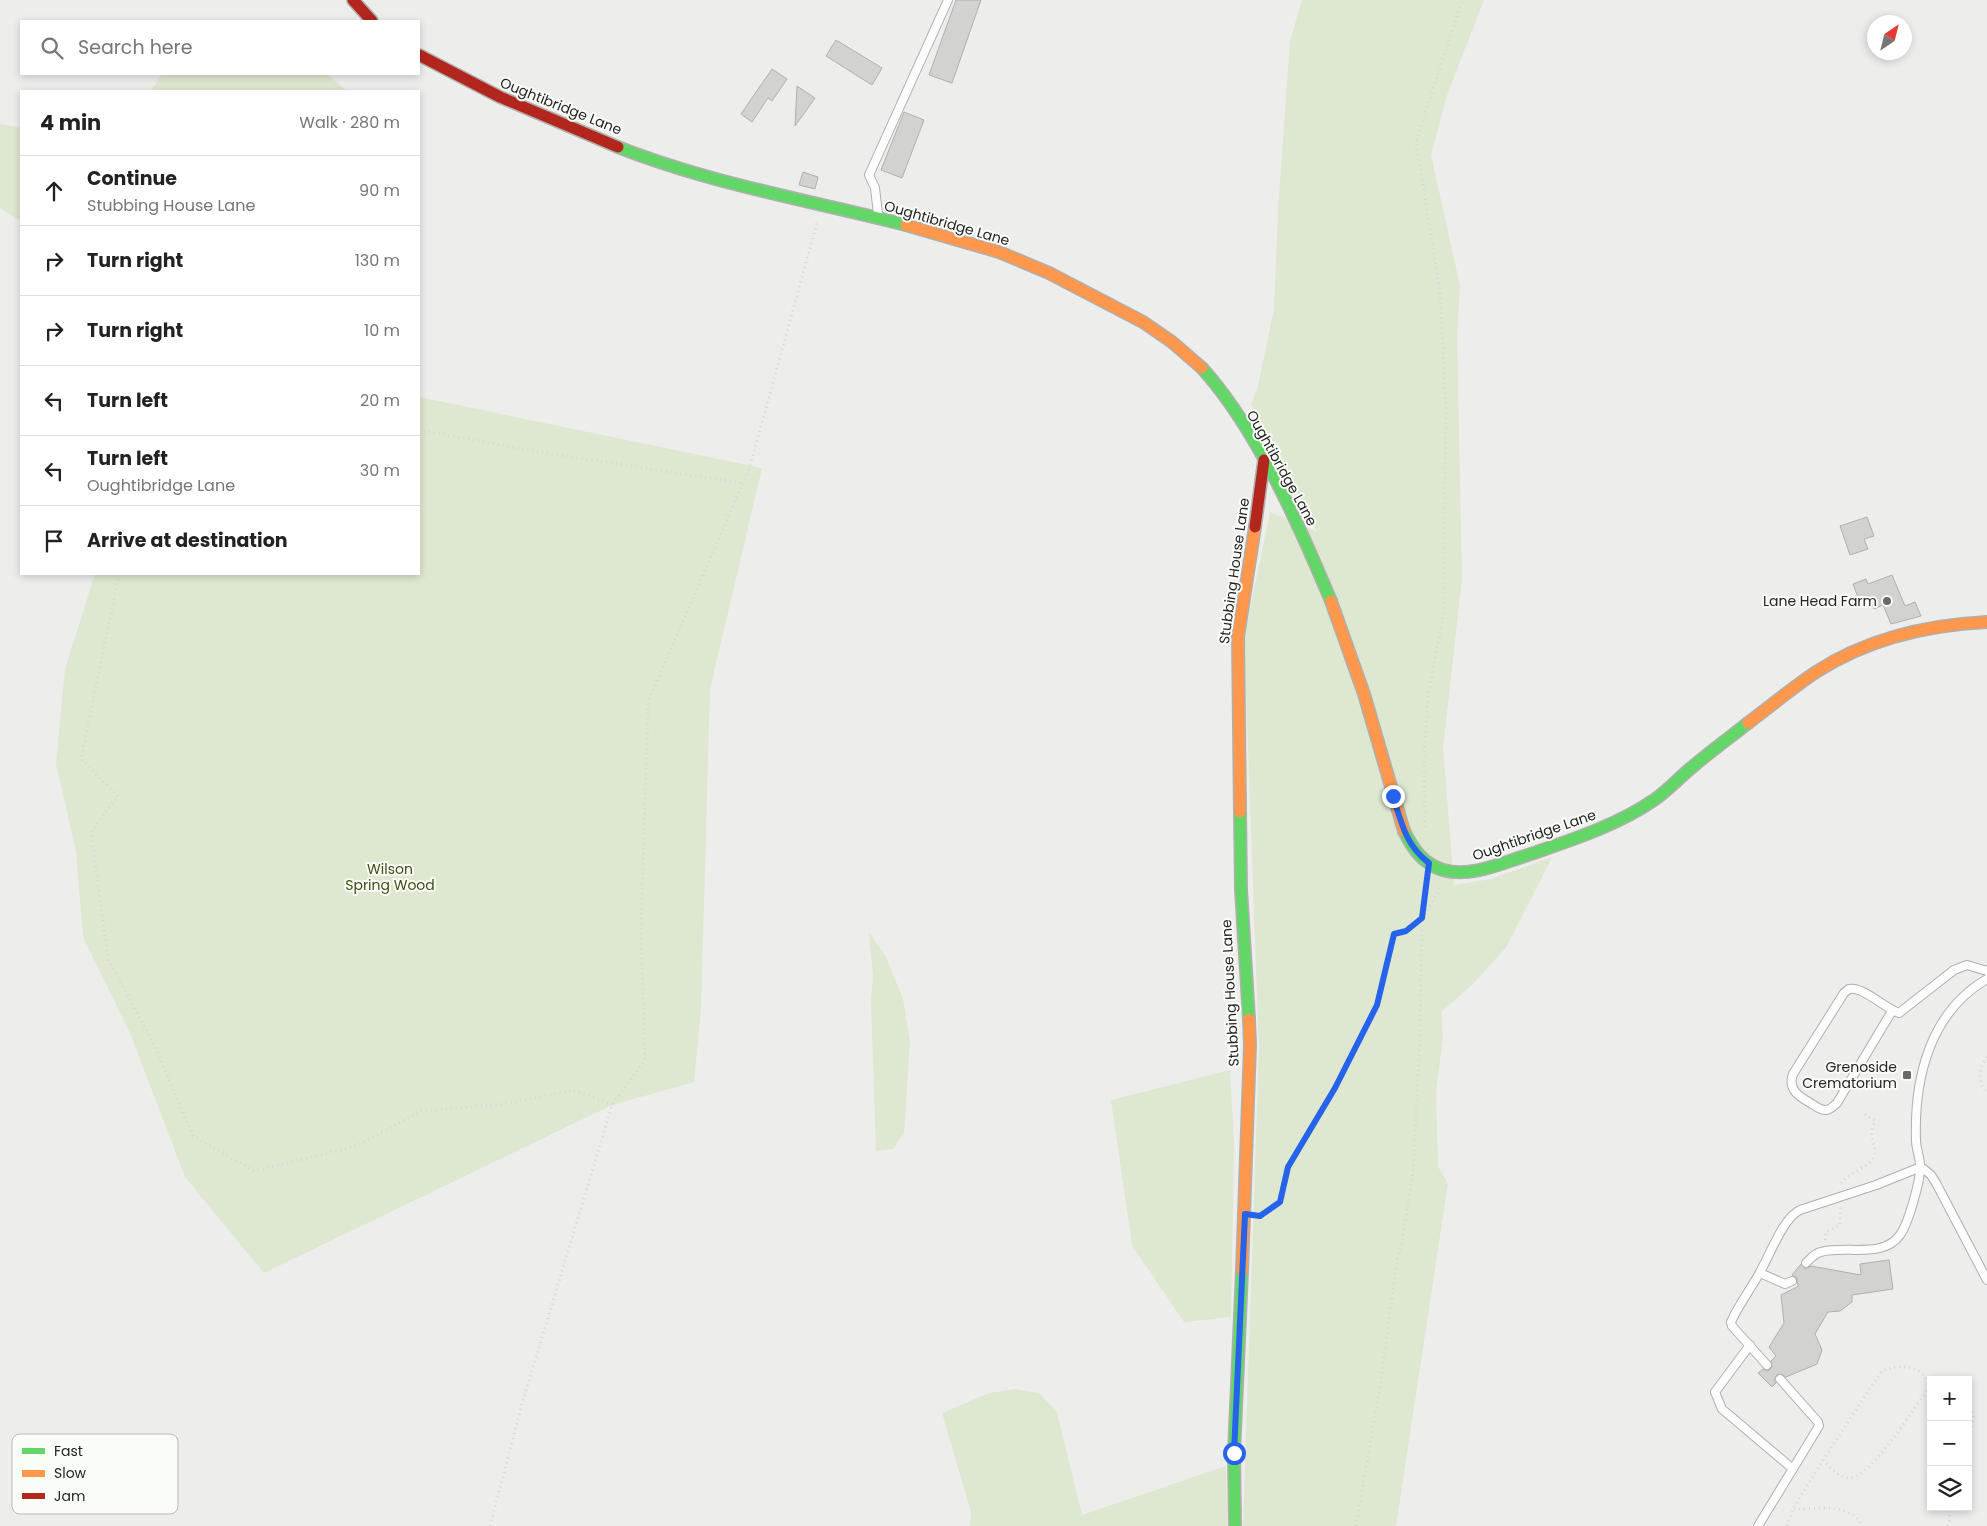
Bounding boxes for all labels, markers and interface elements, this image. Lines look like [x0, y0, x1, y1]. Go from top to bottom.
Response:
north arrow [1867, 15, 1912, 60]
search box [20, 20, 420, 75]
icon: search [38, 34, 66, 62]
text: Search here [78, 34, 192, 61]
street label: Oughtibridge Lane [497, 72, 625, 140]
text: 4 min [40, 108, 101, 137]
text: Walk · 280 m [299, 111, 400, 134]
text: Continue [87, 165, 177, 192]
icon: ahead [40, 177, 68, 205]
text: 90 m [359, 179, 400, 202]
text: Stubbing House Lane [87, 194, 255, 217]
street label: Oughtibridge Lane [882, 196, 1012, 251]
icon: right [40, 247, 68, 275]
text: Turn right [87, 247, 183, 274]
text: 130 m [355, 249, 400, 272]
icon: right [40, 317, 68, 345]
text: Turn right [87, 317, 183, 344]
text: 10 m [364, 319, 400, 342]
icon: left [40, 387, 68, 415]
text: Turn left [87, 387, 168, 414]
text: 20 m [360, 389, 400, 412]
street label: Oughtibridge Lane [1242, 406, 1322, 530]
text: Turn left [87, 445, 168, 472]
icon: left [40, 457, 68, 485]
text: 30 m [360, 459, 400, 482]
text: Oughtibridge Lane [87, 474, 235, 497]
street label: Stubbing House Lane [1214, 496, 1254, 645]
icon: arrive [40, 527, 68, 555]
text: Arrive at destination [87, 527, 288, 554]
place label: Lane Head Farm [1763, 591, 1877, 611]
marker: Lane Head Farm [1881, 595, 1893, 607]
route end [1382, 785, 1405, 808]
street label: Oughtibridge Lane [1469, 804, 1599, 866]
park label: Wilson Spring Wood [345, 859, 435, 895]
street label: Stubbing House Lane [1216, 919, 1244, 1067]
place label: Grenoside Crematorium [1802, 1057, 1897, 1093]
marker: Grenoside Crematorium [1901, 1069, 1913, 1081]
map controls [1927, 1376, 1972, 1511]
button: + [1927, 1376, 1972, 1421]
button: − [1927, 1421, 1972, 1466]
legend [12, 1434, 178, 1514]
text: Fast [54, 1441, 83, 1461]
route start [1223, 1442, 1246, 1465]
text: Slow [54, 1463, 87, 1483]
button: layers [1927, 1466, 1972, 1511]
text: Jam [54, 1486, 85, 1506]

